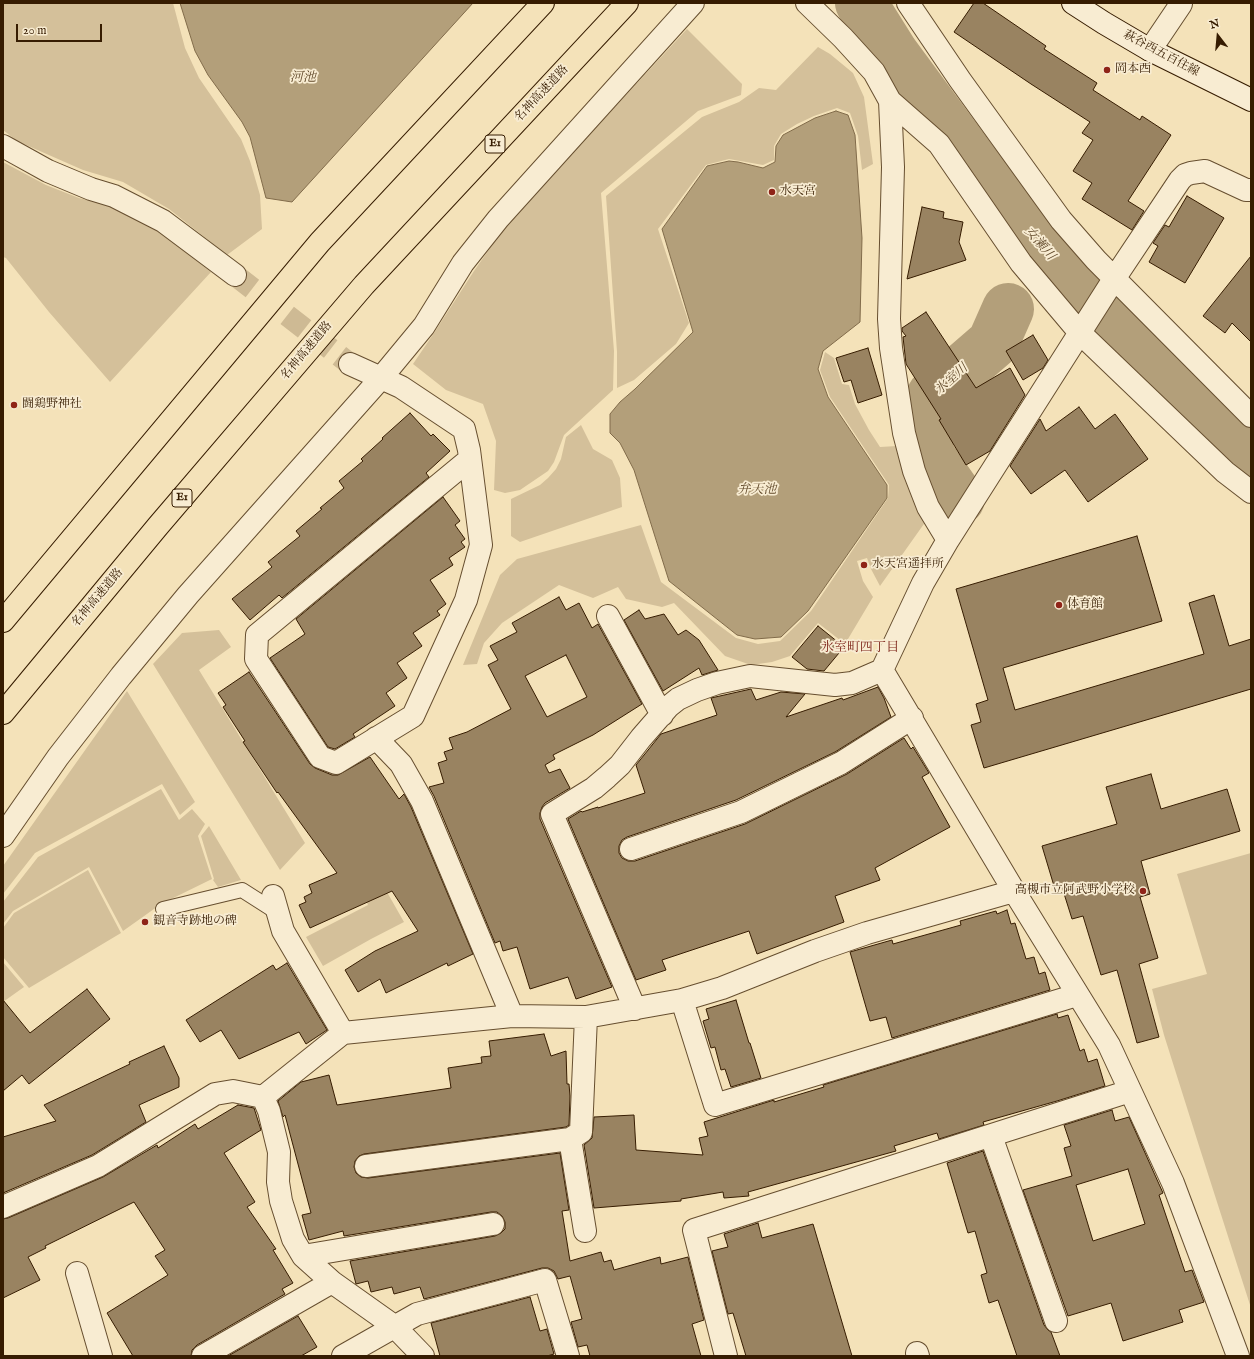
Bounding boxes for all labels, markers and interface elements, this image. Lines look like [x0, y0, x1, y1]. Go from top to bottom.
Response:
scale bar [18, 16, 104, 42]
north arrow [1198, 16, 1238, 56]
text: N [1208, 16, 1221, 33]
text: 20 m [23, 23, 46, 38]
street label: 萩谷西五百住線 [1121, 28, 1201, 80]
street label: 名神高速道路 [512, 63, 572, 125]
place label: 岡本西 [1115, 63, 1151, 77]
marker: 岡本西 [1102, 65, 1112, 75]
water label: 河池 [290, 70, 316, 86]
road number: E1 [485, 135, 505, 153]
place label: 水天宮 [780, 185, 816, 199]
marker: 水天宮 [767, 187, 777, 197]
water label: 女瀬川 [1020, 224, 1058, 264]
street label: 名神高速道路 [278, 319, 336, 383]
water label: 氷室川 [932, 361, 972, 399]
place label: 闘鶏野神社 [22, 398, 82, 412]
marker: 闘鶏野神社 [9, 400, 19, 410]
water label: 弁天池 [738, 482, 776, 498]
road number: E1 [172, 489, 192, 507]
place label: 水天宮遥拝所 [872, 558, 944, 572]
marker: 水天宮遥拝所 [859, 560, 869, 570]
street label: 名神高速道路 [69, 566, 127, 630]
place label: 体育館 [1067, 598, 1103, 612]
marker: 体育館 [1054, 600, 1064, 610]
district label: 氷室町四丁目 [821, 640, 899, 656]
place label: 高槻市立阿武野小学校 [1015, 884, 1135, 898]
marker: 高槻市立阿武野小学校 [1138, 886, 1148, 896]
place label: 観音寺跡地の碑 [153, 915, 237, 929]
marker: 観音寺跡地の碑 [140, 917, 150, 927]

